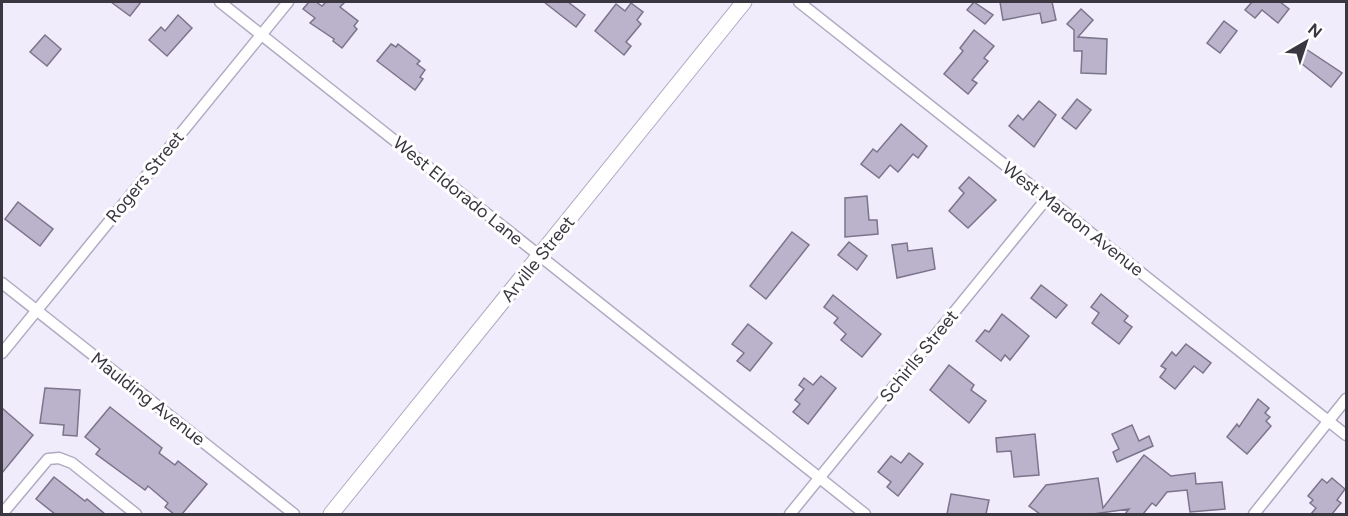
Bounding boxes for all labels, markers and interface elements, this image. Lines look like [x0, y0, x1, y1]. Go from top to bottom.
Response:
north arrow [1276, 12, 1336, 72]
text: N [1304, 19, 1326, 42]
street label: Rogers Street [101, 127, 189, 227]
street label: West Eldorado Lane [389, 132, 528, 250]
street label: West Mardon Avenue [998, 157, 1148, 281]
street label: Arville Street [497, 211, 580, 306]
street label: Schirlls Street [875, 305, 963, 407]
street label: Maulding Avenue [86, 348, 210, 451]

